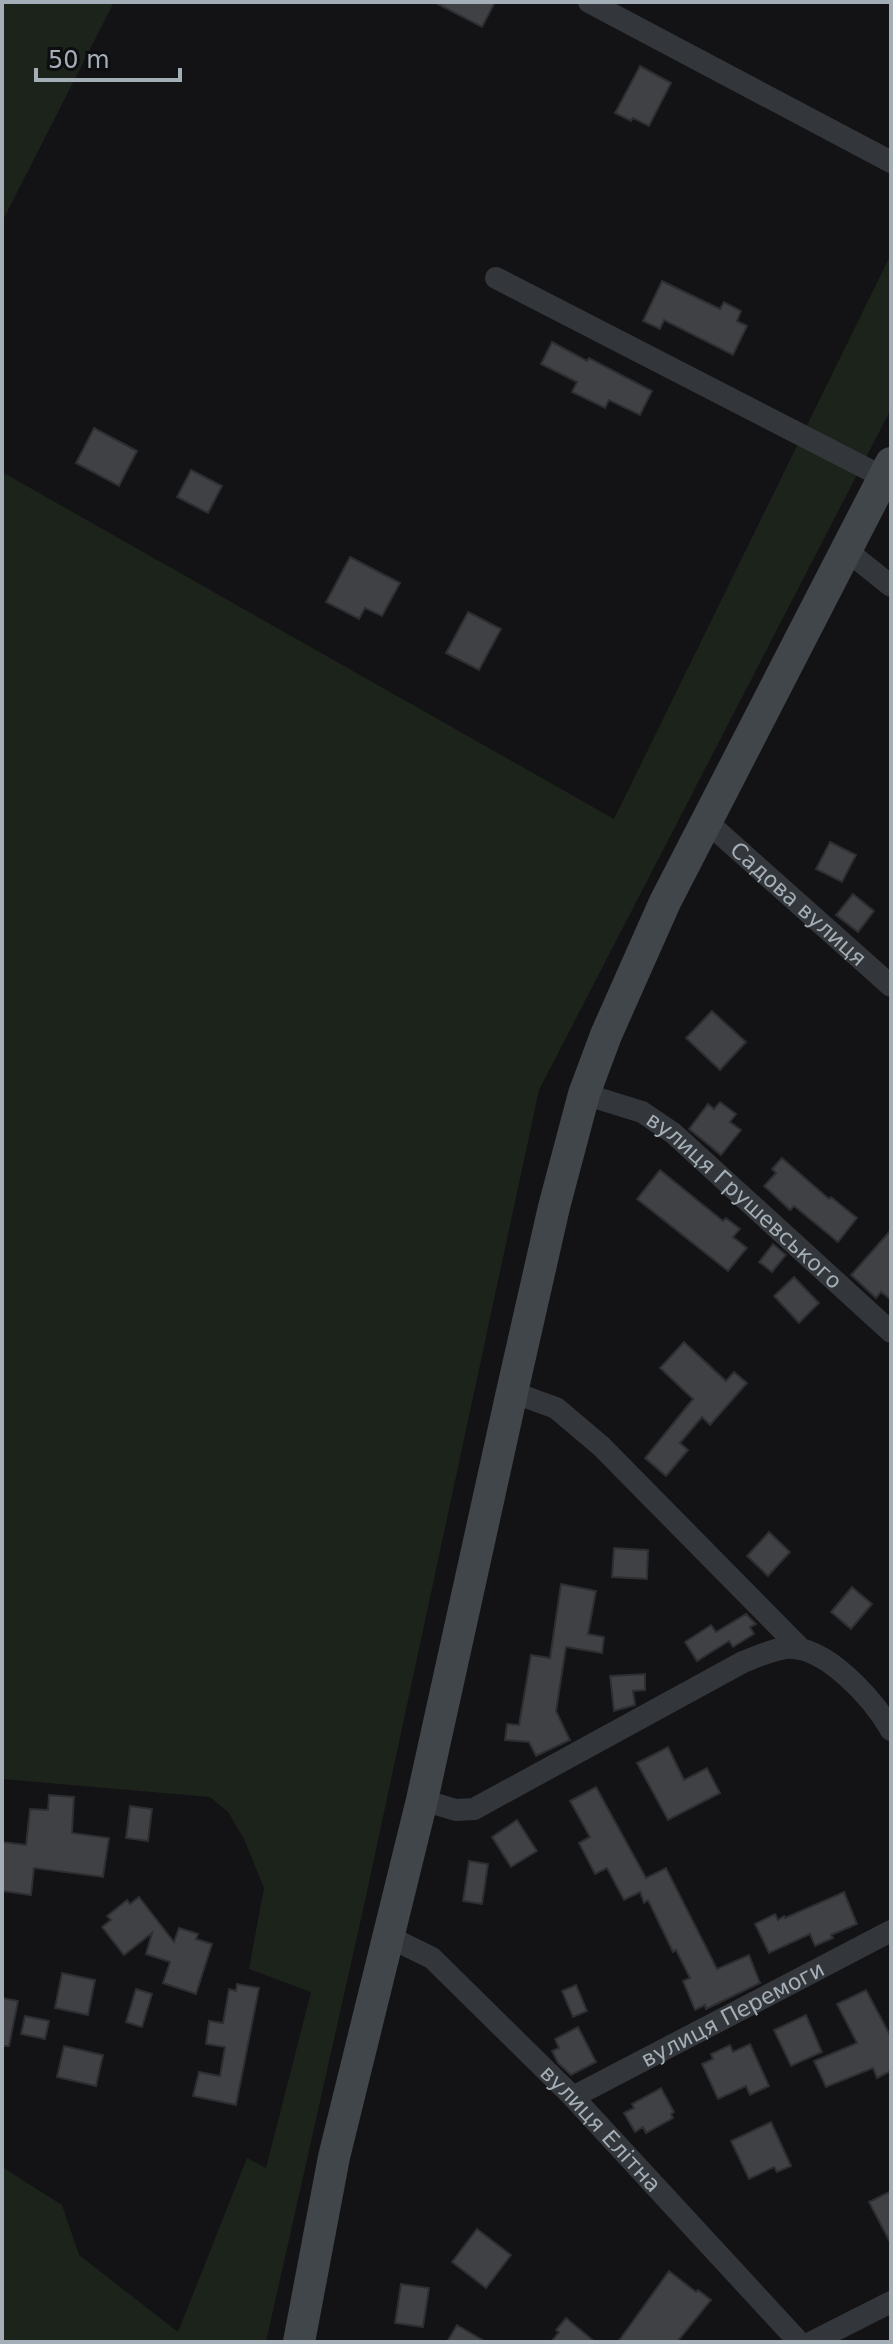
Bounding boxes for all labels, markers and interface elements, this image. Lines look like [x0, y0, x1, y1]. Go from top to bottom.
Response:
scale bar [36, 32, 180, 82]
text: 50 m [48, 46, 110, 74]
street label: Садова вулиця [725, 837, 871, 971]
street label: вулиця Грушевського [642, 1107, 847, 1294]
street label: вулиця Перемоги [637, 1956, 829, 2072]
street label: вулиця Елітна [535, 2060, 666, 2197]

